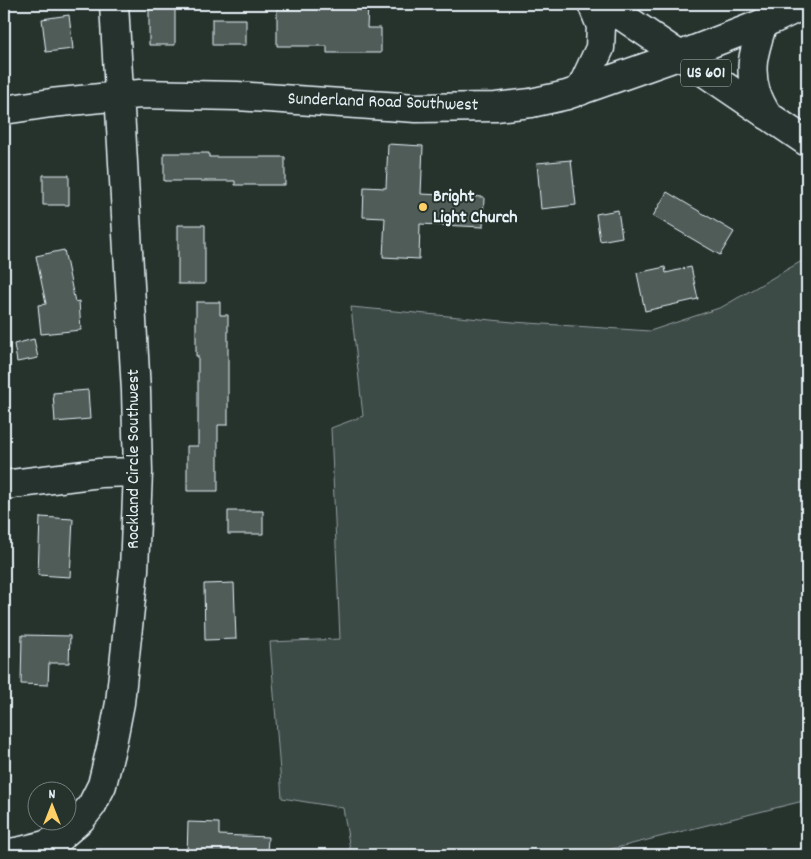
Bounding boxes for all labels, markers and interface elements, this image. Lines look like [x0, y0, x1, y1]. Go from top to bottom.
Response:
road number: US 601 [681, 59, 731, 86]
street label: Sunderland Road Southwest [287, 87, 479, 119]
place label: Bright Light Church [433, 185, 518, 231]
marker: Bright Light Church [417, 201, 429, 213]
street label: Rockland Circle Southwest [122, 369, 147, 549]
north arrow [28, 782, 78, 832]
text: N [49, 785, 56, 805]

